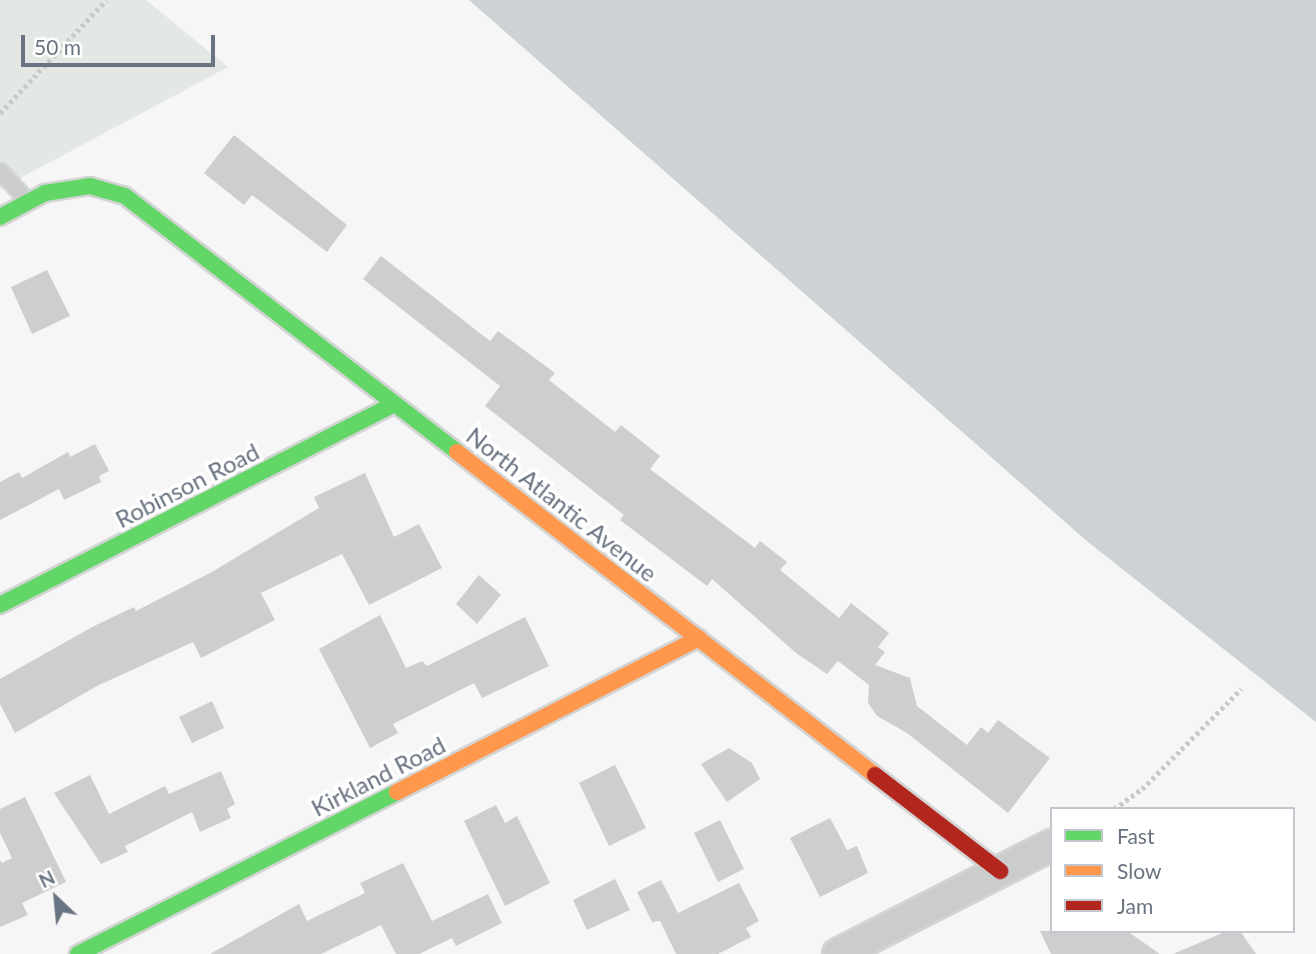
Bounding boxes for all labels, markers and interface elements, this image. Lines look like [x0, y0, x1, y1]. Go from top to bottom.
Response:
scale bar [24, 21, 219, 65]
text: 50 m [34, 34, 81, 59]
street label: North Atlantic Avenue [460, 420, 664, 588]
street label: Robinson Road [110, 436, 264, 534]
street label: Kirkland Road [306, 730, 450, 822]
legend [1050, 807, 1295, 933]
text: Fast [1117, 823, 1154, 848]
text: Slow [1117, 858, 1161, 883]
north arrow [21, 863, 91, 933]
text: N [35, 865, 58, 892]
text: Jam [1117, 893, 1153, 918]

